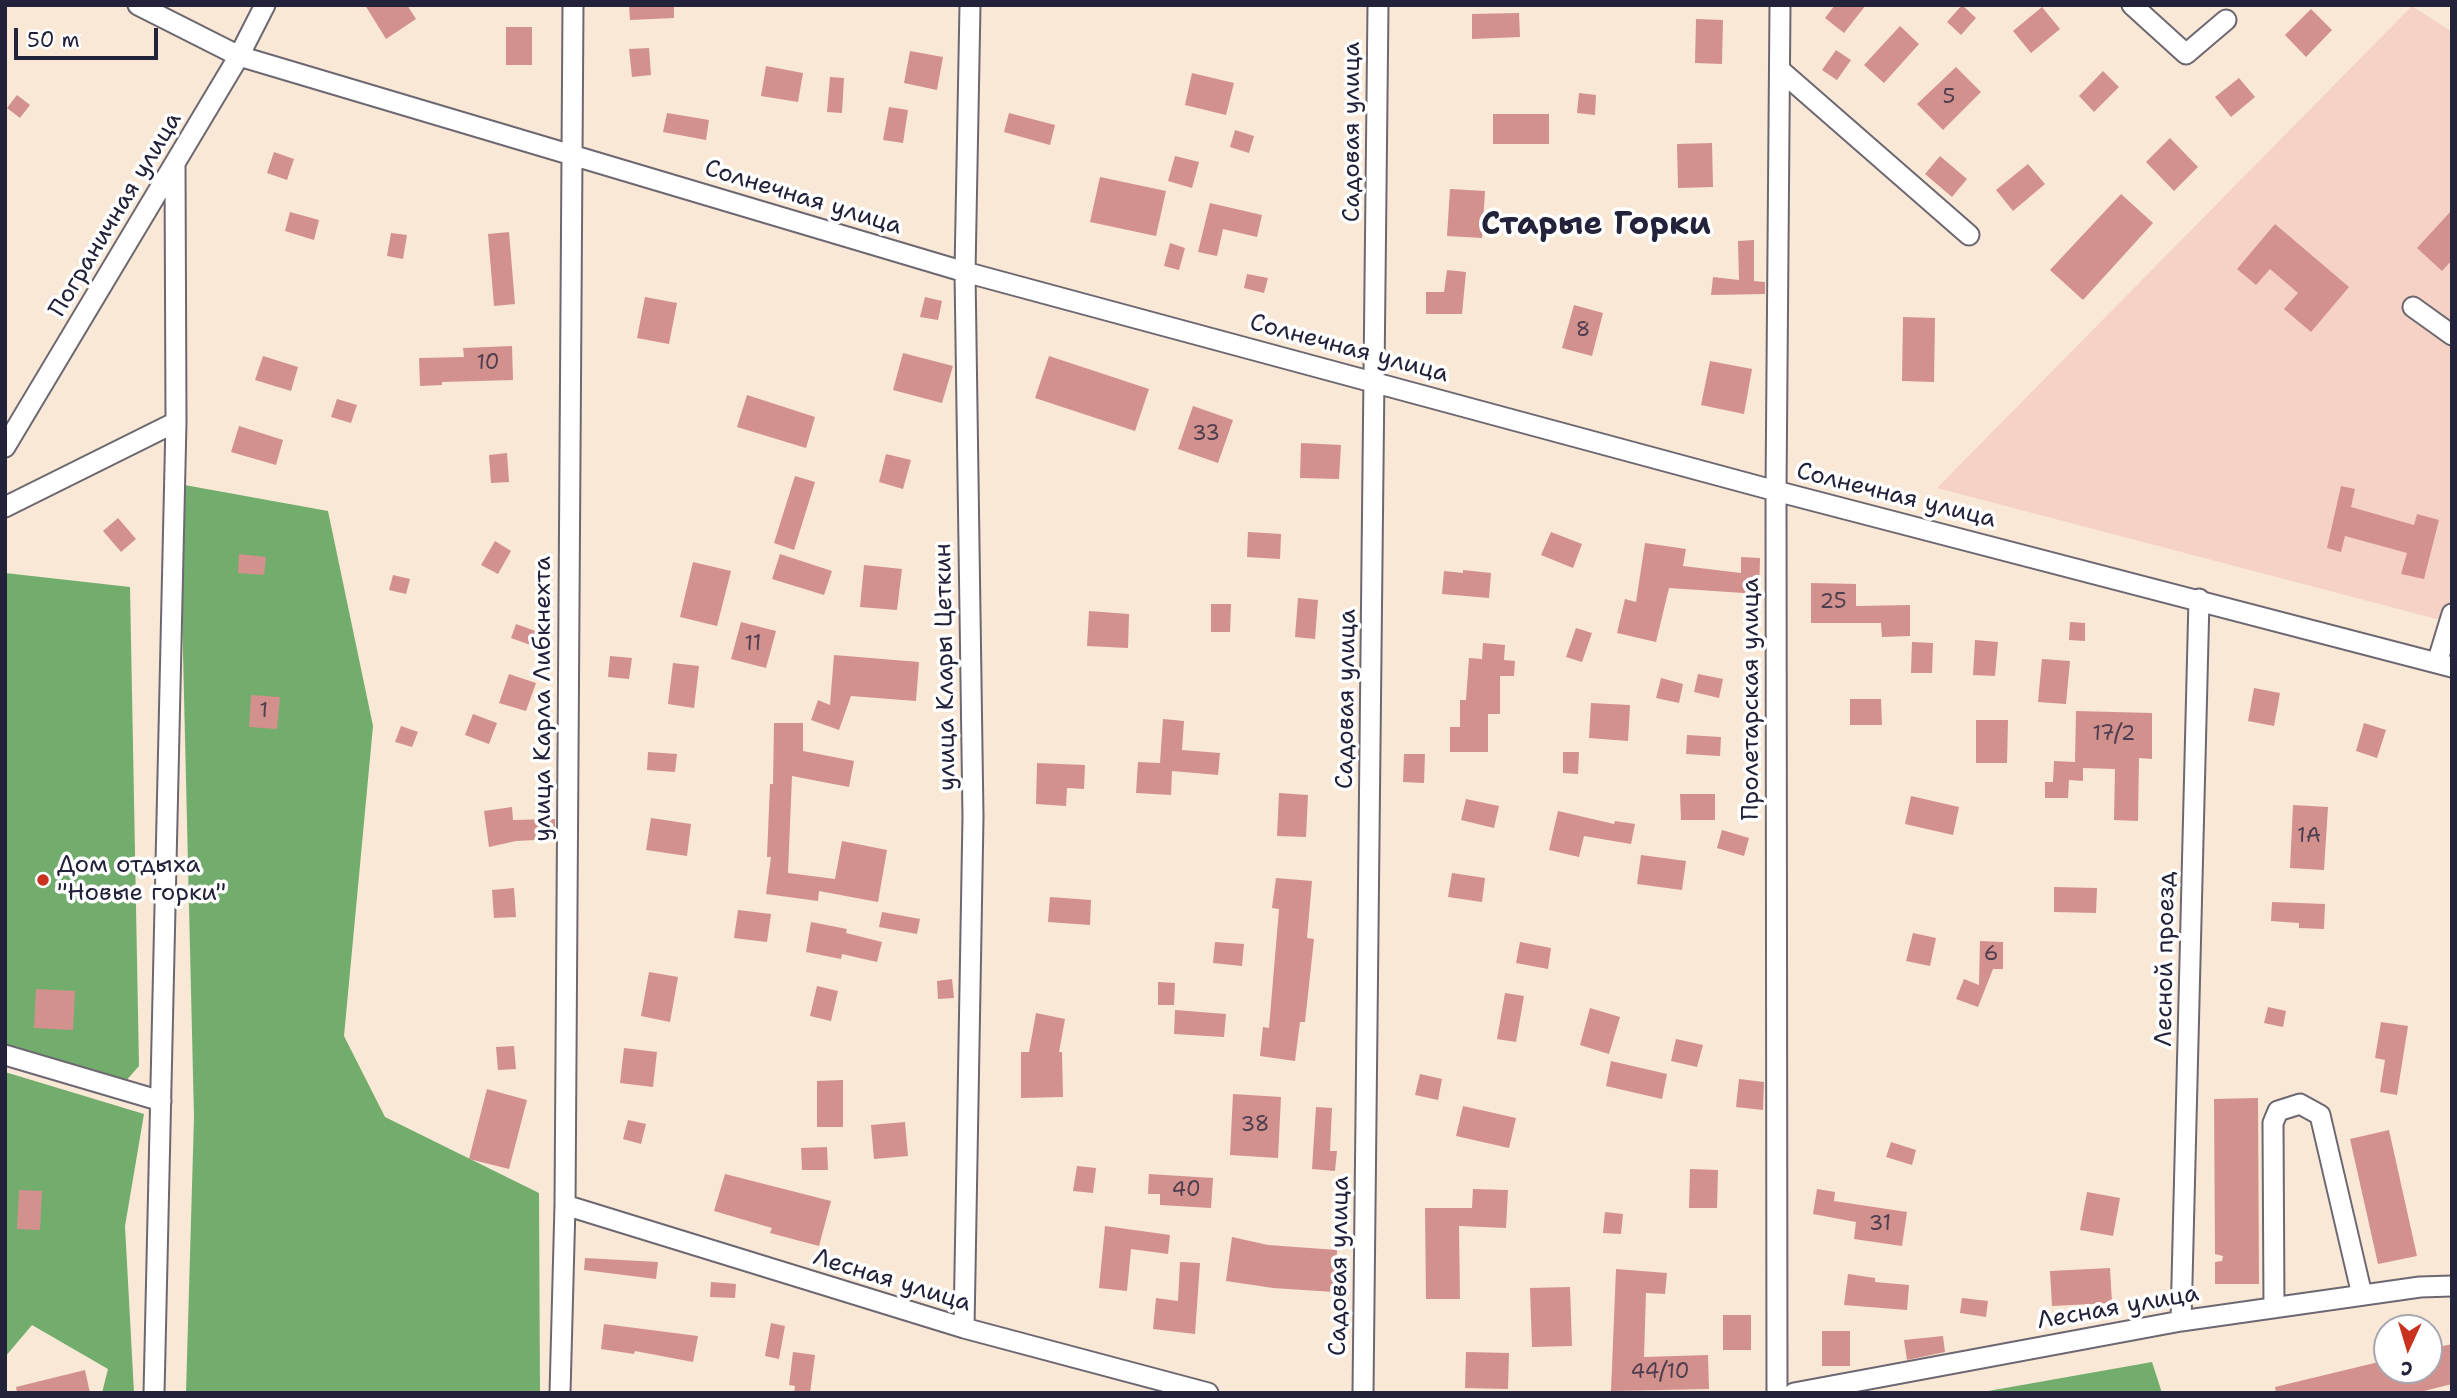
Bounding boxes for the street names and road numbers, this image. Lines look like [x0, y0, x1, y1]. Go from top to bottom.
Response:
street label: Садовая улица [1339, 42, 1367, 222]
street label: Пограничная улица [43, 107, 189, 323]
street label: Солнечная улица [701, 154, 905, 242]
street label: Солнечная улица [1246, 309, 1452, 389]
street label: Солнечная улица [1793, 457, 1999, 535]
street label: улица Клары Цеткин [929, 543, 963, 791]
street label: улица Карла Либкнехта [530, 556, 558, 842]
street label: Пролетарская улица [1738, 578, 1766, 820]
street label: Садовая улица [1331, 609, 1363, 789]
street label: Лесной проезд [2150, 871, 2182, 1047]
street label: Садовая улица [1324, 1176, 1356, 1356]
street label: Лесная улица [810, 1243, 974, 1319]
street label: Лесная улица [2035, 1280, 2201, 1336]

